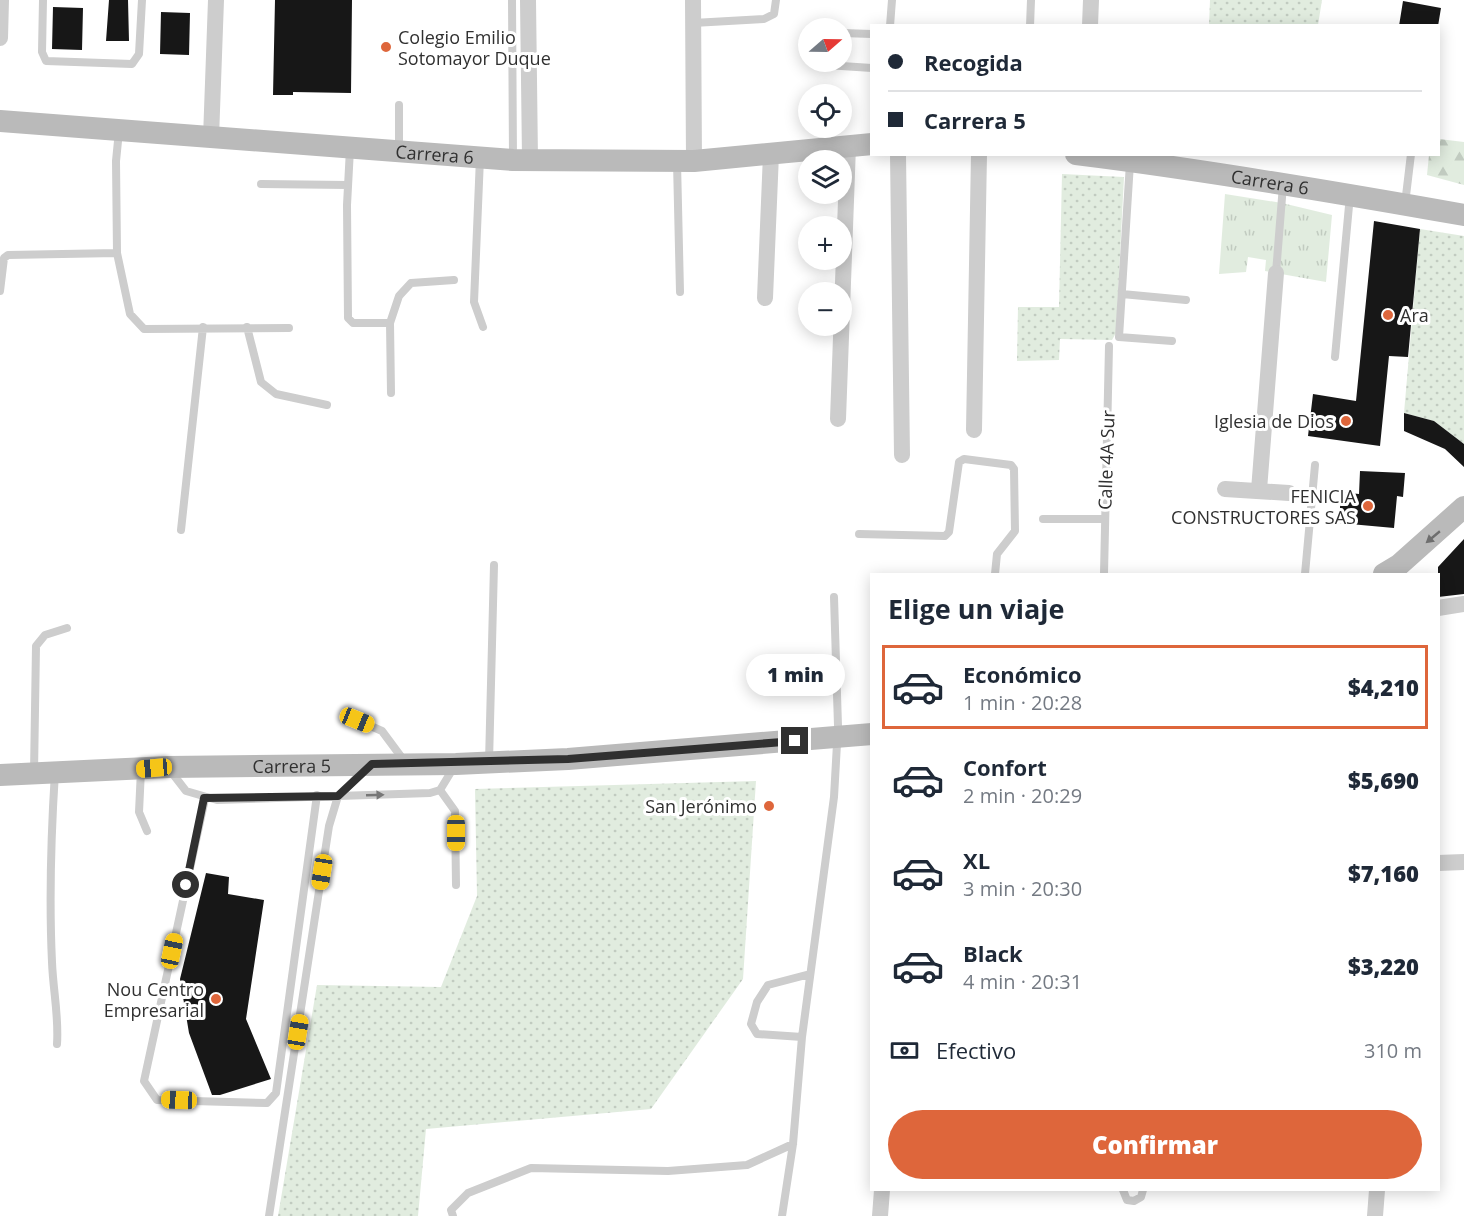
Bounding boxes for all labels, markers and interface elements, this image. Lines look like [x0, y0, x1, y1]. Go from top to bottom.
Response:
north arrow [798, 18, 852, 72]
map controls [798, 18, 852, 336]
place label: Colegio Emilio Sotomayor Duque [398, 25, 551, 70]
marker: Colegio Emilio Sotomayor Duque [379, 40, 393, 54]
text: Recogida [924, 47, 1023, 77]
button: locate [798, 84, 852, 138]
text: Carrera 5 [924, 105, 1026, 135]
street label: Carrera 6 [395, 139, 475, 169]
button: layers [798, 150, 852, 204]
street label: Carrera 6 [1229, 164, 1311, 200]
button: + [798, 216, 852, 270]
button: − [798, 282, 852, 336]
place label: Ara [1400, 303, 1429, 327]
marker: Ara [1381, 308, 1395, 322]
street label: Calle 4A Sur [1092, 409, 1120, 510]
place label: Iglesia de Dios [1214, 409, 1334, 433]
marker: Iglesia de Dios [1339, 414, 1353, 428]
place label: FENICIA CONSTRUCTORES SAS [1171, 484, 1357, 529]
marker: FENICIA CONSTRUCTORES SAS [1361, 499, 1375, 513]
one-way arrow [1426, 530, 1441, 543]
text: Elige un viaje [888, 590, 1064, 627]
callout: 1 min [746, 654, 844, 696]
text: Económico [963, 659, 1082, 689]
icon: car [891, 660, 945, 714]
text: 1 min [767, 661, 824, 688]
text: $4,210 [1348, 672, 1419, 702]
text: 1 min · 20:28 [963, 689, 1082, 716]
car [337, 705, 377, 735]
route end [781, 727, 808, 754]
text: Confort [963, 752, 1047, 782]
street label: Carrera 5 [252, 753, 331, 778]
icon: car [891, 753, 945, 807]
car [135, 757, 173, 779]
text: $5,690 [1348, 765, 1419, 795]
text: 2 min · 20:29 [963, 782, 1082, 809]
one-way arrow [366, 790, 385, 800]
place label: San Jerónimo [645, 794, 757, 818]
marker: San Jerónimo [762, 799, 776, 813]
car [447, 815, 465, 851]
text: XL [963, 845, 990, 875]
icon: car [891, 846, 945, 900]
car [310, 853, 334, 891]
text: $7,160 [1348, 858, 1419, 888]
route start [172, 871, 199, 898]
text: 3 min · 20:30 [963, 875, 1082, 902]
car [159, 932, 185, 970]
text: Black [963, 938, 1023, 968]
icon: car [891, 939, 945, 993]
text: $3,220 [1348, 951, 1419, 981]
text: 4 min · 20:31 [963, 968, 1082, 995]
place label: Nou Centro Empresarial [104, 977, 204, 1022]
marker: Nou Centro Empresarial [209, 992, 223, 1006]
car [286, 1013, 310, 1051]
icon: cash [888, 1034, 921, 1067]
text: Efectivo [936, 1035, 1016, 1065]
text: 310 m [1364, 1037, 1422, 1064]
car [161, 1090, 197, 1110]
button: Confirmar [888, 1110, 1422, 1179]

